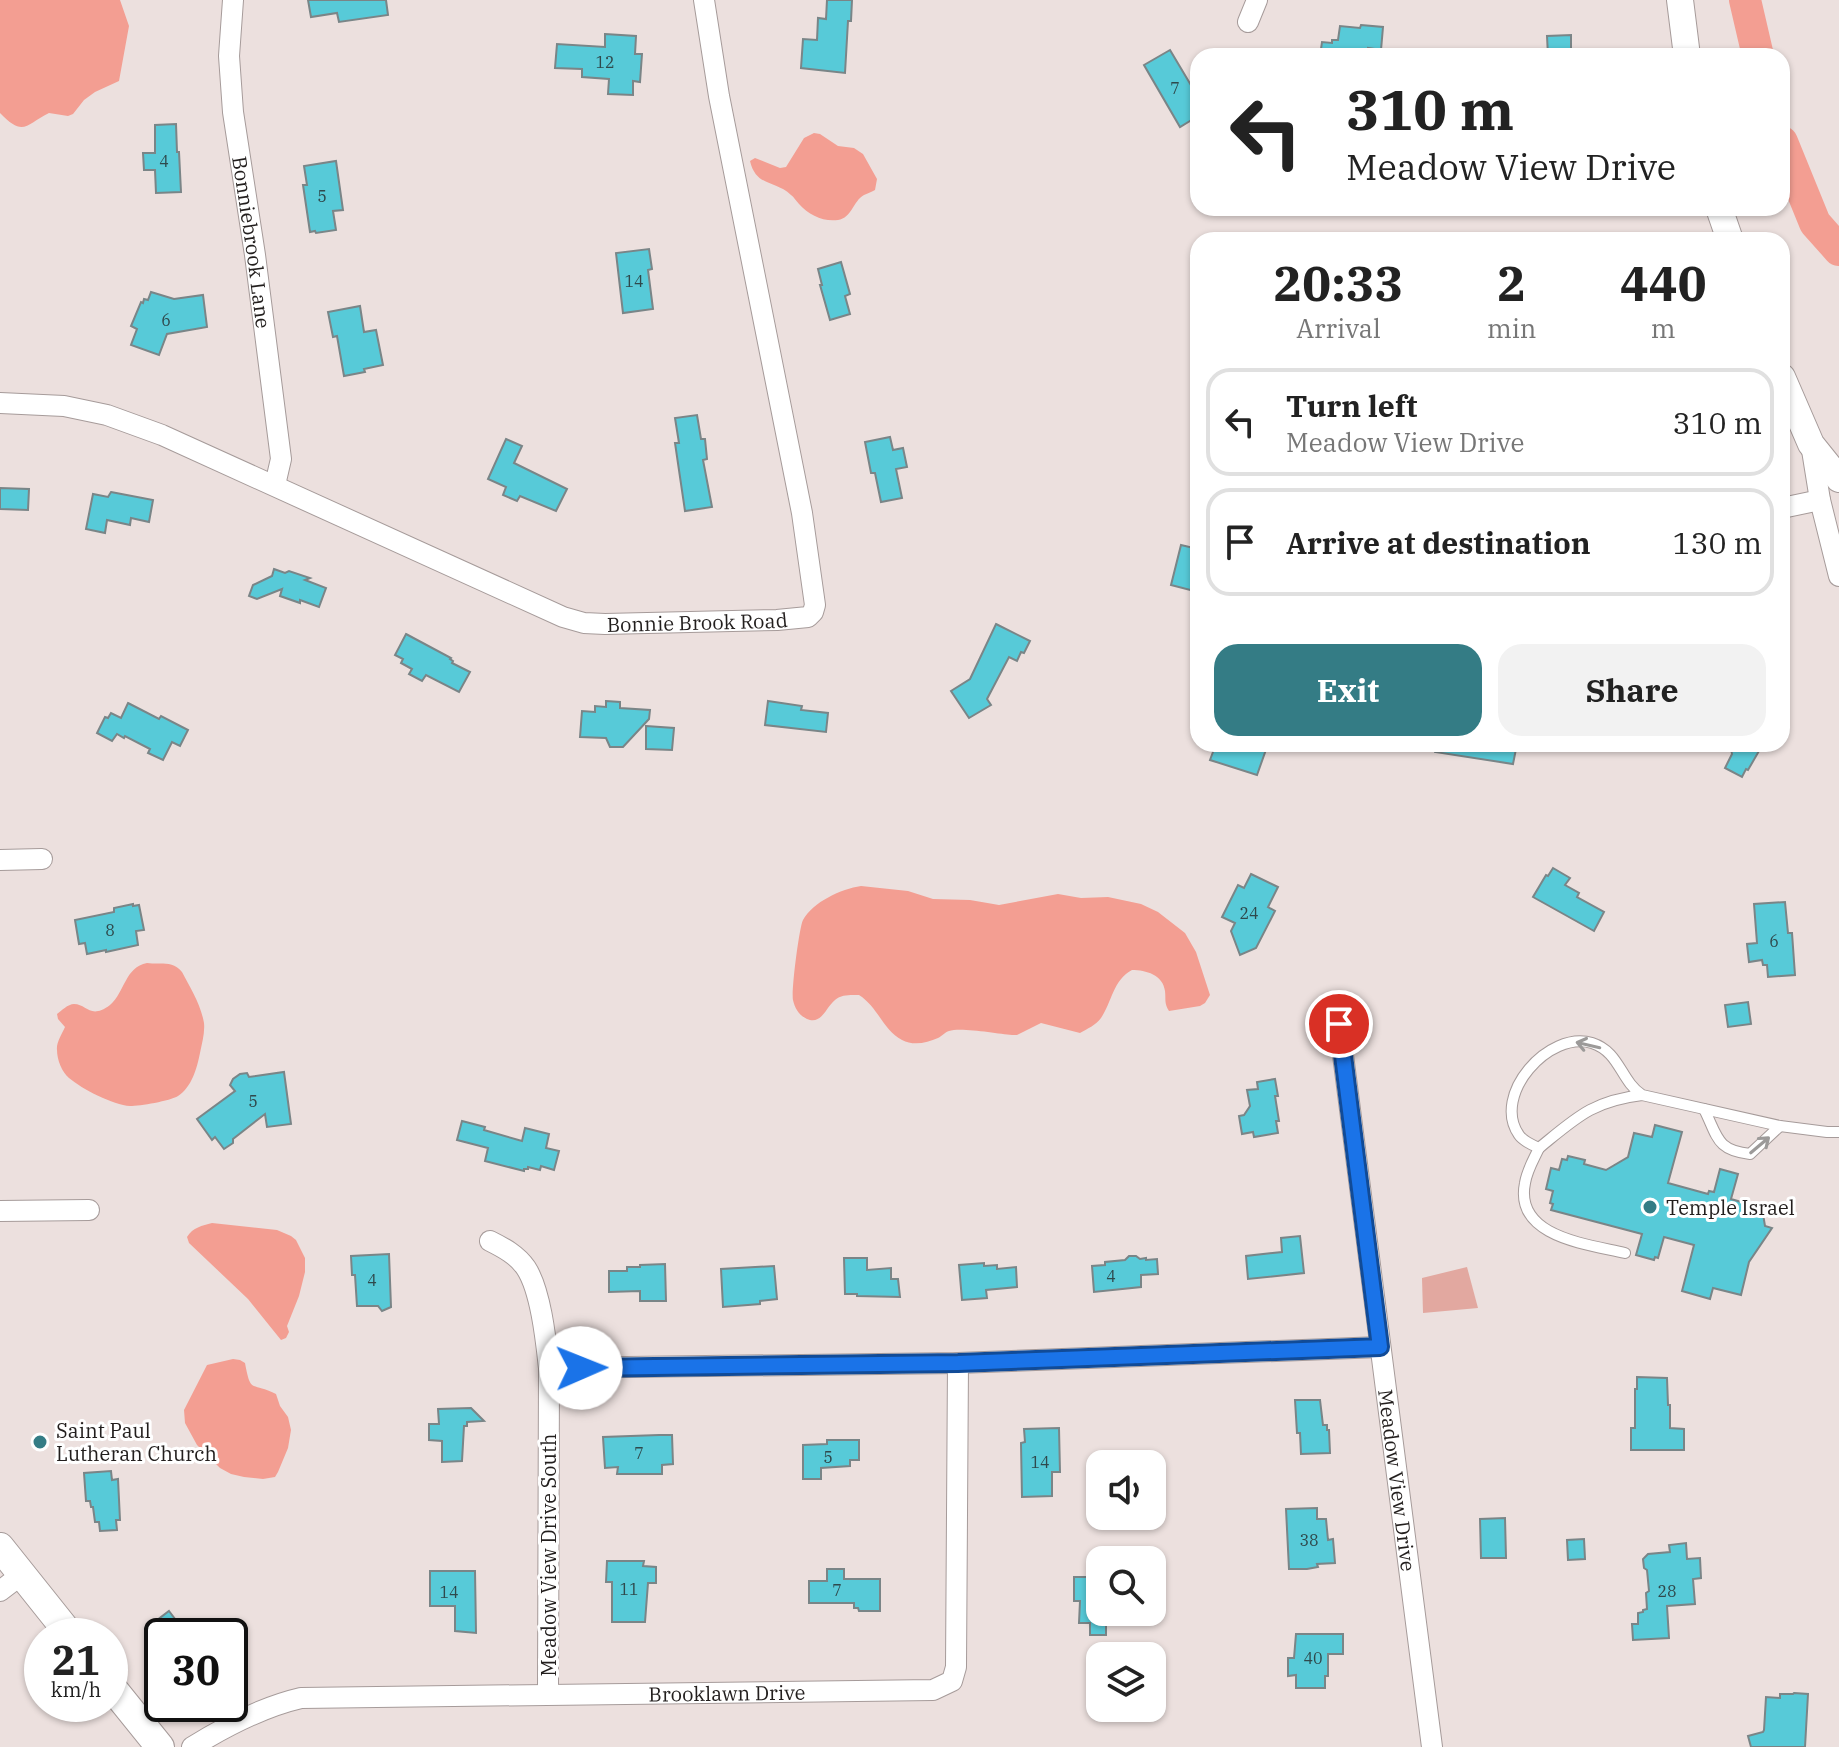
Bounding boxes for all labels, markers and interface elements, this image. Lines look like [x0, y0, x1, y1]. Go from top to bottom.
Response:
house number: 12 [595, 52, 615, 72]
text: 310 m [1346, 73, 1514, 145]
house number: 7 [1170, 78, 1180, 98]
icon: left [1214, 80, 1318, 184]
text: Meadow View Drive [1346, 143, 1676, 190]
house number: 4 [159, 151, 169, 171]
street label: Bonniebrook Lane [226, 154, 278, 330]
house number: 5 [317, 186, 327, 206]
text: 20:33 [1274, 252, 1403, 314]
text: 2 [1497, 252, 1526, 314]
text: 440 [1620, 252, 1706, 314]
house number: 14 [624, 271, 644, 291]
house number: 6 [161, 310, 171, 330]
text: Arrival [1296, 311, 1381, 345]
text: min [1487, 311, 1536, 345]
text: m [1651, 311, 1676, 345]
text: Turn left [1286, 386, 1418, 425]
icon: left [1218, 400, 1262, 444]
text: 310 m [1672, 403, 1762, 442]
text: Meadow View Drive [1286, 425, 1524, 459]
icon: arrive [1218, 520, 1262, 564]
text: Arrive at destination [1286, 523, 1591, 562]
text: 130 m [1672, 523, 1762, 562]
street label: Bonnie Brook Road [606, 606, 789, 637]
button: Exit [1214, 644, 1482, 736]
button: Share [1498, 644, 1766, 736]
house number: 24 [1239, 903, 1259, 923]
house number: 8 [105, 920, 115, 940]
house number: 6 [1769, 931, 1779, 951]
pin [1305, 990, 1373, 1058]
icon: arrive [1317, 1002, 1361, 1046]
one-way arrow [1576, 1037, 1601, 1052]
house number: 5 [248, 1091, 258, 1111]
one-way arrow [1749, 1136, 1770, 1154]
place label: Temple Israel [1666, 1194, 1795, 1221]
marker: Temple Israel [1641, 1198, 1659, 1216]
house number: 4 [1106, 1266, 1116, 1286]
house number: 4 [367, 1270, 377, 1290]
position arrow [539, 1326, 623, 1410]
street label: Meadow View Drive [1373, 1388, 1423, 1573]
place label: Saint Paul Lutheran Church [56, 1417, 217, 1467]
marker: Saint Paul Lutheran Church [31, 1433, 49, 1451]
street label: Meadow View Drive South [535, 1434, 562, 1676]
house number: 7 [634, 1443, 644, 1463]
house number: 5 [823, 1447, 833, 1467]
map controls [1086, 1450, 1166, 1722]
button: sound [1086, 1450, 1166, 1530]
house number: 14 [1030, 1452, 1050, 1472]
house number: 38 [1299, 1530, 1319, 1550]
button: search [1086, 1546, 1166, 1626]
house number: 11 [619, 1579, 639, 1599]
house number: 7 [832, 1580, 842, 1600]
house number: 28 [1657, 1581, 1677, 1601]
house number: 14 [439, 1582, 459, 1602]
speed limit sign: 30 [144, 1618, 248, 1722]
text: 21 [52, 1634, 100, 1686]
button: layers [1086, 1642, 1166, 1722]
house number: 40 [1303, 1648, 1323, 1668]
text: km/h [51, 1676, 101, 1703]
street label: Brooklawn Drive [648, 1678, 806, 1707]

